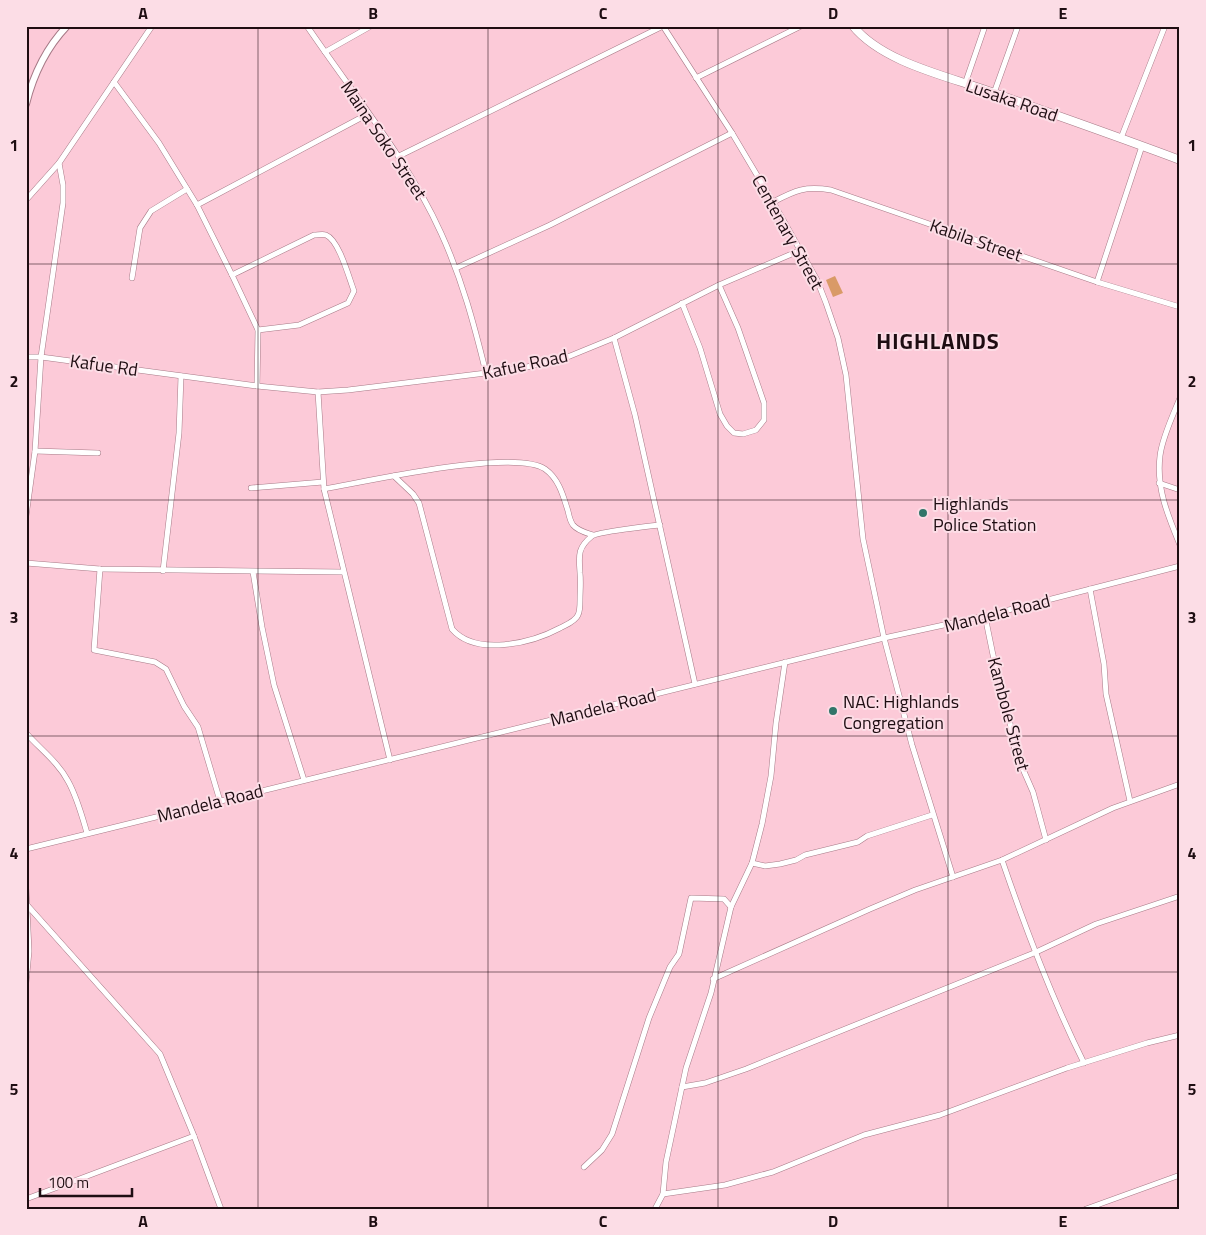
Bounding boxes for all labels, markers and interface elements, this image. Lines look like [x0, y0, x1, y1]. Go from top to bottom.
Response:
text: A [138, 1, 148, 25]
text: B [368, 1, 378, 25]
text: C [599, 1, 608, 25]
text: D [828, 1, 838, 25]
text: E [1059, 1, 1068, 25]
street label: Lusaka Road [962, 72, 1062, 128]
street label: Maina Soko Street [334, 75, 434, 205]
text: 1 [10, 133, 18, 157]
text: 1 [1188, 133, 1196, 157]
street label: Centenary Street [745, 170, 831, 295]
street label: Kabila Street [926, 212, 1027, 269]
district label: HIGHLANDS [876, 324, 1000, 358]
street label: Kafue Road [480, 342, 570, 386]
street label: Kafue Rd [68, 347, 140, 383]
text: 2 [10, 369, 18, 393]
text: 2 [1188, 369, 1196, 393]
place label: Highlands Police Station [933, 490, 1036, 538]
marker: Highlands Police Station [917, 507, 929, 519]
street label: Mandela Road [941, 587, 1053, 639]
text: 3 [10, 605, 18, 629]
text: 3 [1188, 605, 1196, 629]
street label: Kambole Street [981, 654, 1037, 775]
street label: Mandela Road [547, 681, 659, 733]
place label: NAC: Highlands Congregation [843, 688, 959, 736]
marker: NAC: Highlands Congregation [827, 705, 839, 717]
street label: Mandela Road [154, 777, 266, 829]
text: 4 [10, 841, 19, 865]
text: 4 [1188, 841, 1197, 865]
text: 5 [10, 1077, 19, 1101]
text: 5 [1188, 1077, 1197, 1101]
scale bar [40, 1165, 132, 1197]
text: 100 m [48, 1171, 89, 1194]
text: A [138, 1209, 148, 1233]
text: B [368, 1209, 378, 1233]
text: C [599, 1209, 608, 1233]
text: D [828, 1209, 838, 1233]
text: E [1059, 1209, 1068, 1233]

